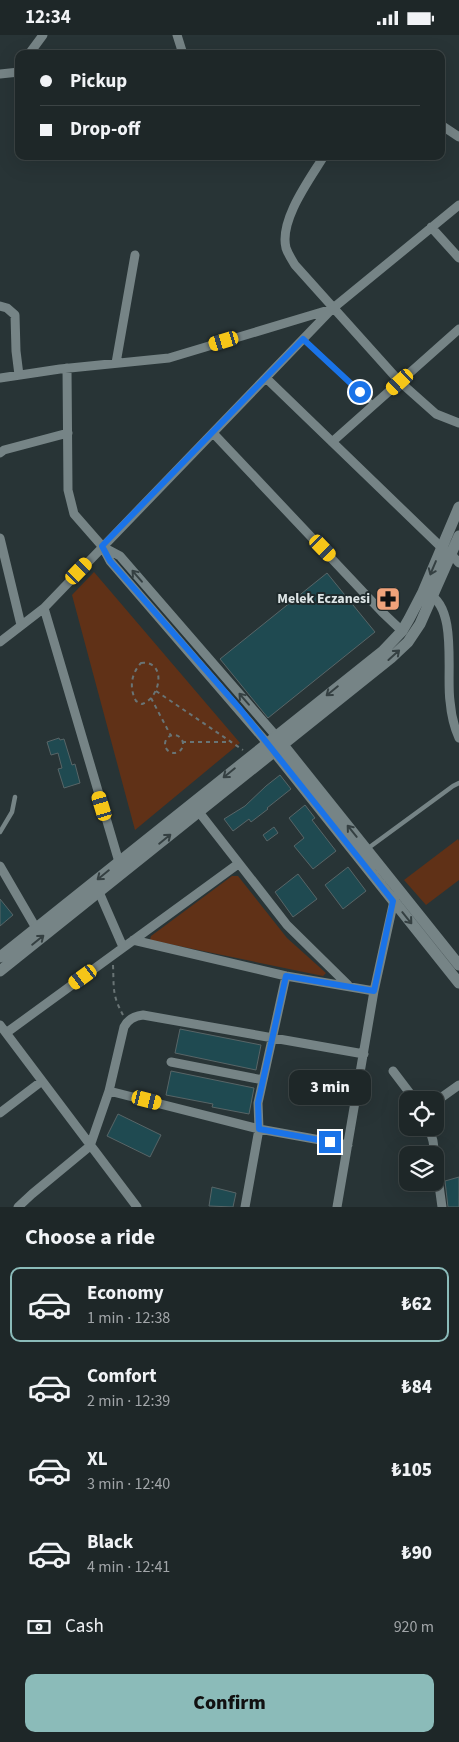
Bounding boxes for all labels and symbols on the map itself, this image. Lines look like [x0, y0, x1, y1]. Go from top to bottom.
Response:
car [207, 329, 240, 353]
car [383, 366, 416, 398]
route start [349, 381, 371, 403]
car [307, 532, 338, 564]
car [63, 555, 94, 587]
one-way arrow [428, 560, 437, 575]
one-way arrow [132, 570, 143, 583]
pharmacy icon: Melek Eczanesi [375, 586, 401, 612]
place label: Melek Eczanesi [277, 589, 370, 609]
one-way arrow [388, 649, 401, 661]
one-way arrow [326, 686, 339, 697]
one-way arrow [239, 693, 250, 706]
one-way arrow [223, 768, 236, 779]
car [90, 789, 113, 823]
one-way arrow [346, 825, 357, 838]
one-way arrow [158, 833, 171, 844]
one-way arrow [97, 869, 110, 880]
one-way arrow [401, 911, 412, 924]
one-way arrow [31, 935, 44, 946]
car [66, 962, 99, 992]
callout: 3 min [289, 1069, 371, 1105]
car [130, 1089, 163, 1111]
route end [319, 1131, 341, 1153]

